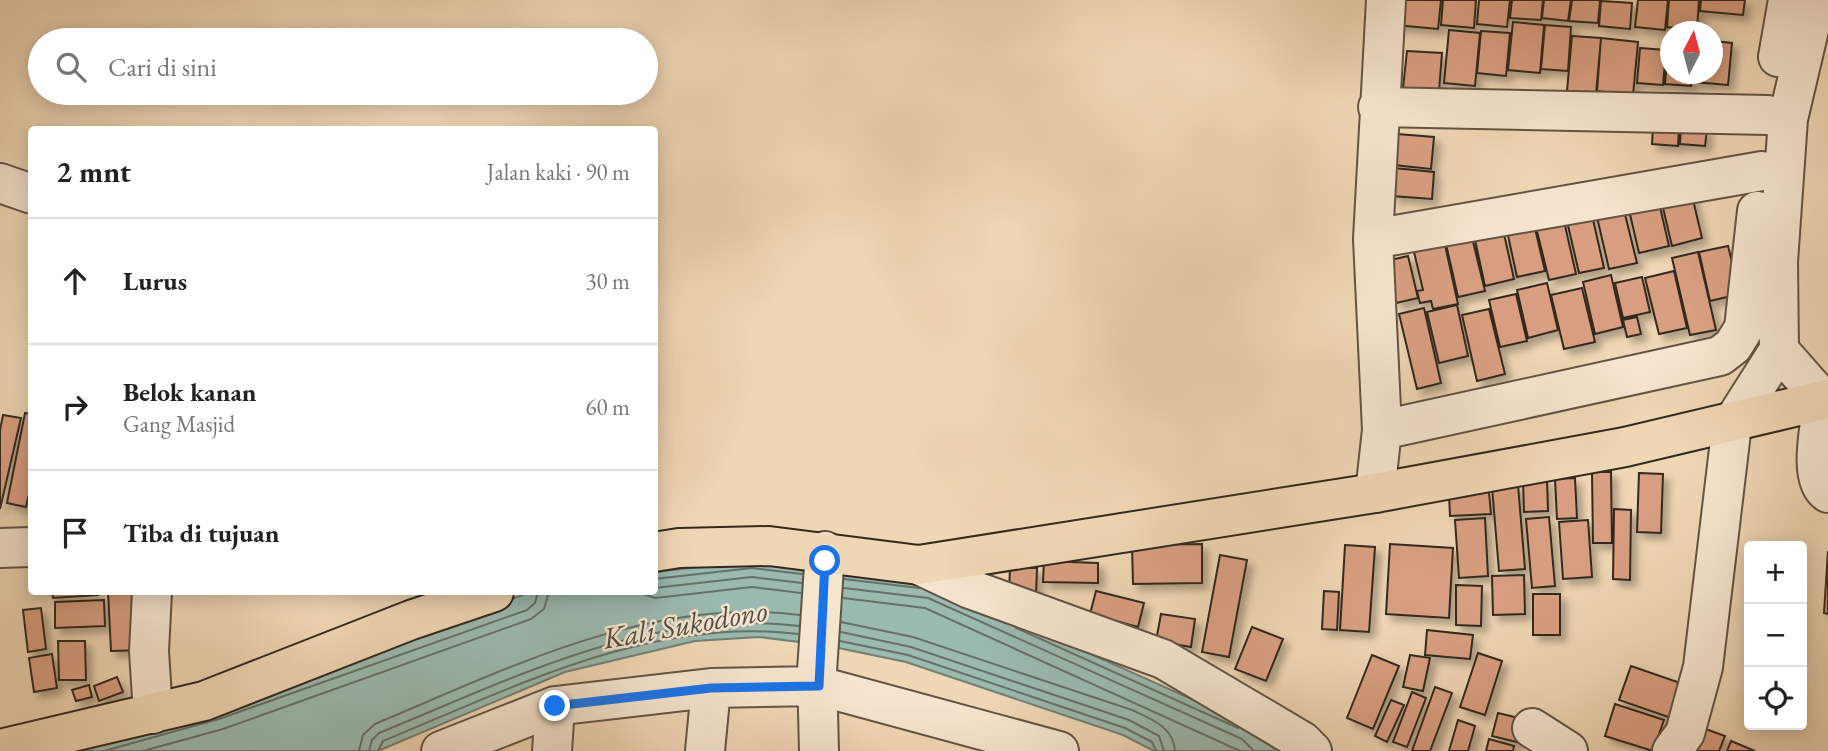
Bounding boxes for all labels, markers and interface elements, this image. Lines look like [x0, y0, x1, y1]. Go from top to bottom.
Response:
north arrow [1660, 21, 1723, 84]
search box [28, 28, 658, 105]
icon: search [52, 48, 90, 86]
text: Cari di sini [108, 50, 217, 84]
text: 2 mnt [56, 152, 131, 191]
text: Jalan kaki · 90 m [487, 157, 630, 187]
icon: ahead [56, 262, 94, 300]
text: Lurus [123, 264, 187, 298]
text: 30 m [585, 266, 630, 296]
text: Belok kanan [123, 375, 257, 409]
icon: right [56, 388, 94, 426]
text: 60 m [585, 392, 630, 422]
text: Gang Masjid [123, 409, 235, 439]
icon: arrive [56, 514, 94, 552]
text: Tiba di tujuan [123, 516, 279, 550]
map controls [1744, 541, 1807, 730]
button: + [1744, 541, 1807, 604]
route start [809, 545, 840, 576]
water label: Kali Sukodono [599, 590, 770, 658]
button: − [1744, 604, 1807, 667]
button: locate [1744, 667, 1807, 730]
route end [539, 690, 570, 721]

